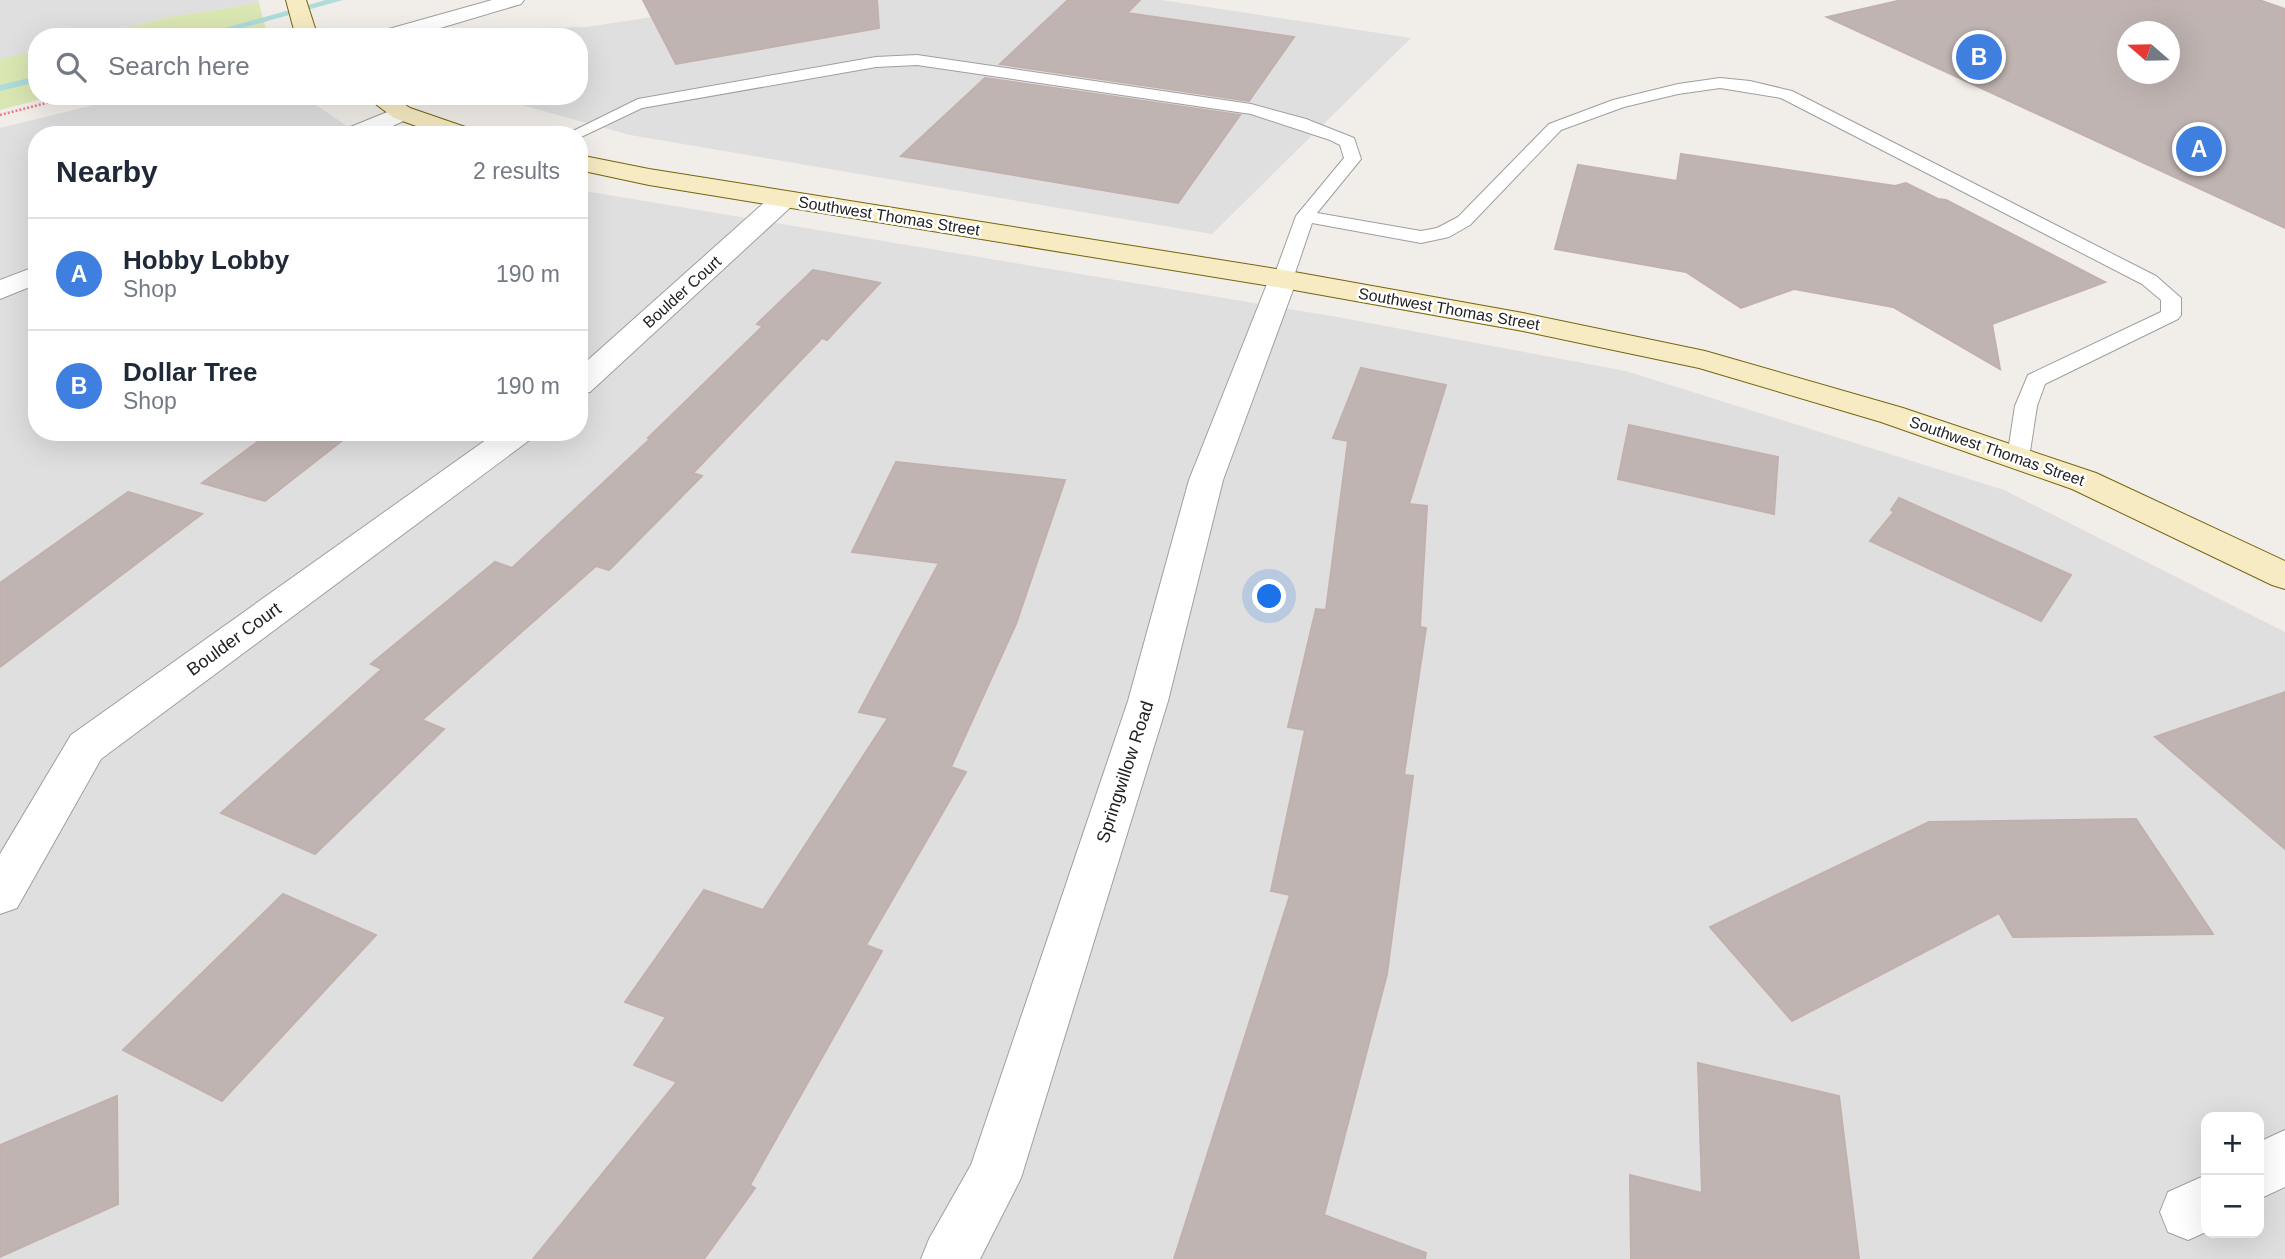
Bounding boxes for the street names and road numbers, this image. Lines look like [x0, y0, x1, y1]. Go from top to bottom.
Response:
street label: Southwest Thomas Street [797, 193, 982, 239]
street label: Boulder Court [640, 252, 725, 331]
street label: Southwest Thomas Street [1357, 285, 1542, 333]
street label: Southwest Thomas Street [1907, 413, 2087, 489]
street label: Boulder Court [183, 598, 285, 680]
street label: Springwillow Road [1093, 698, 1157, 846]

